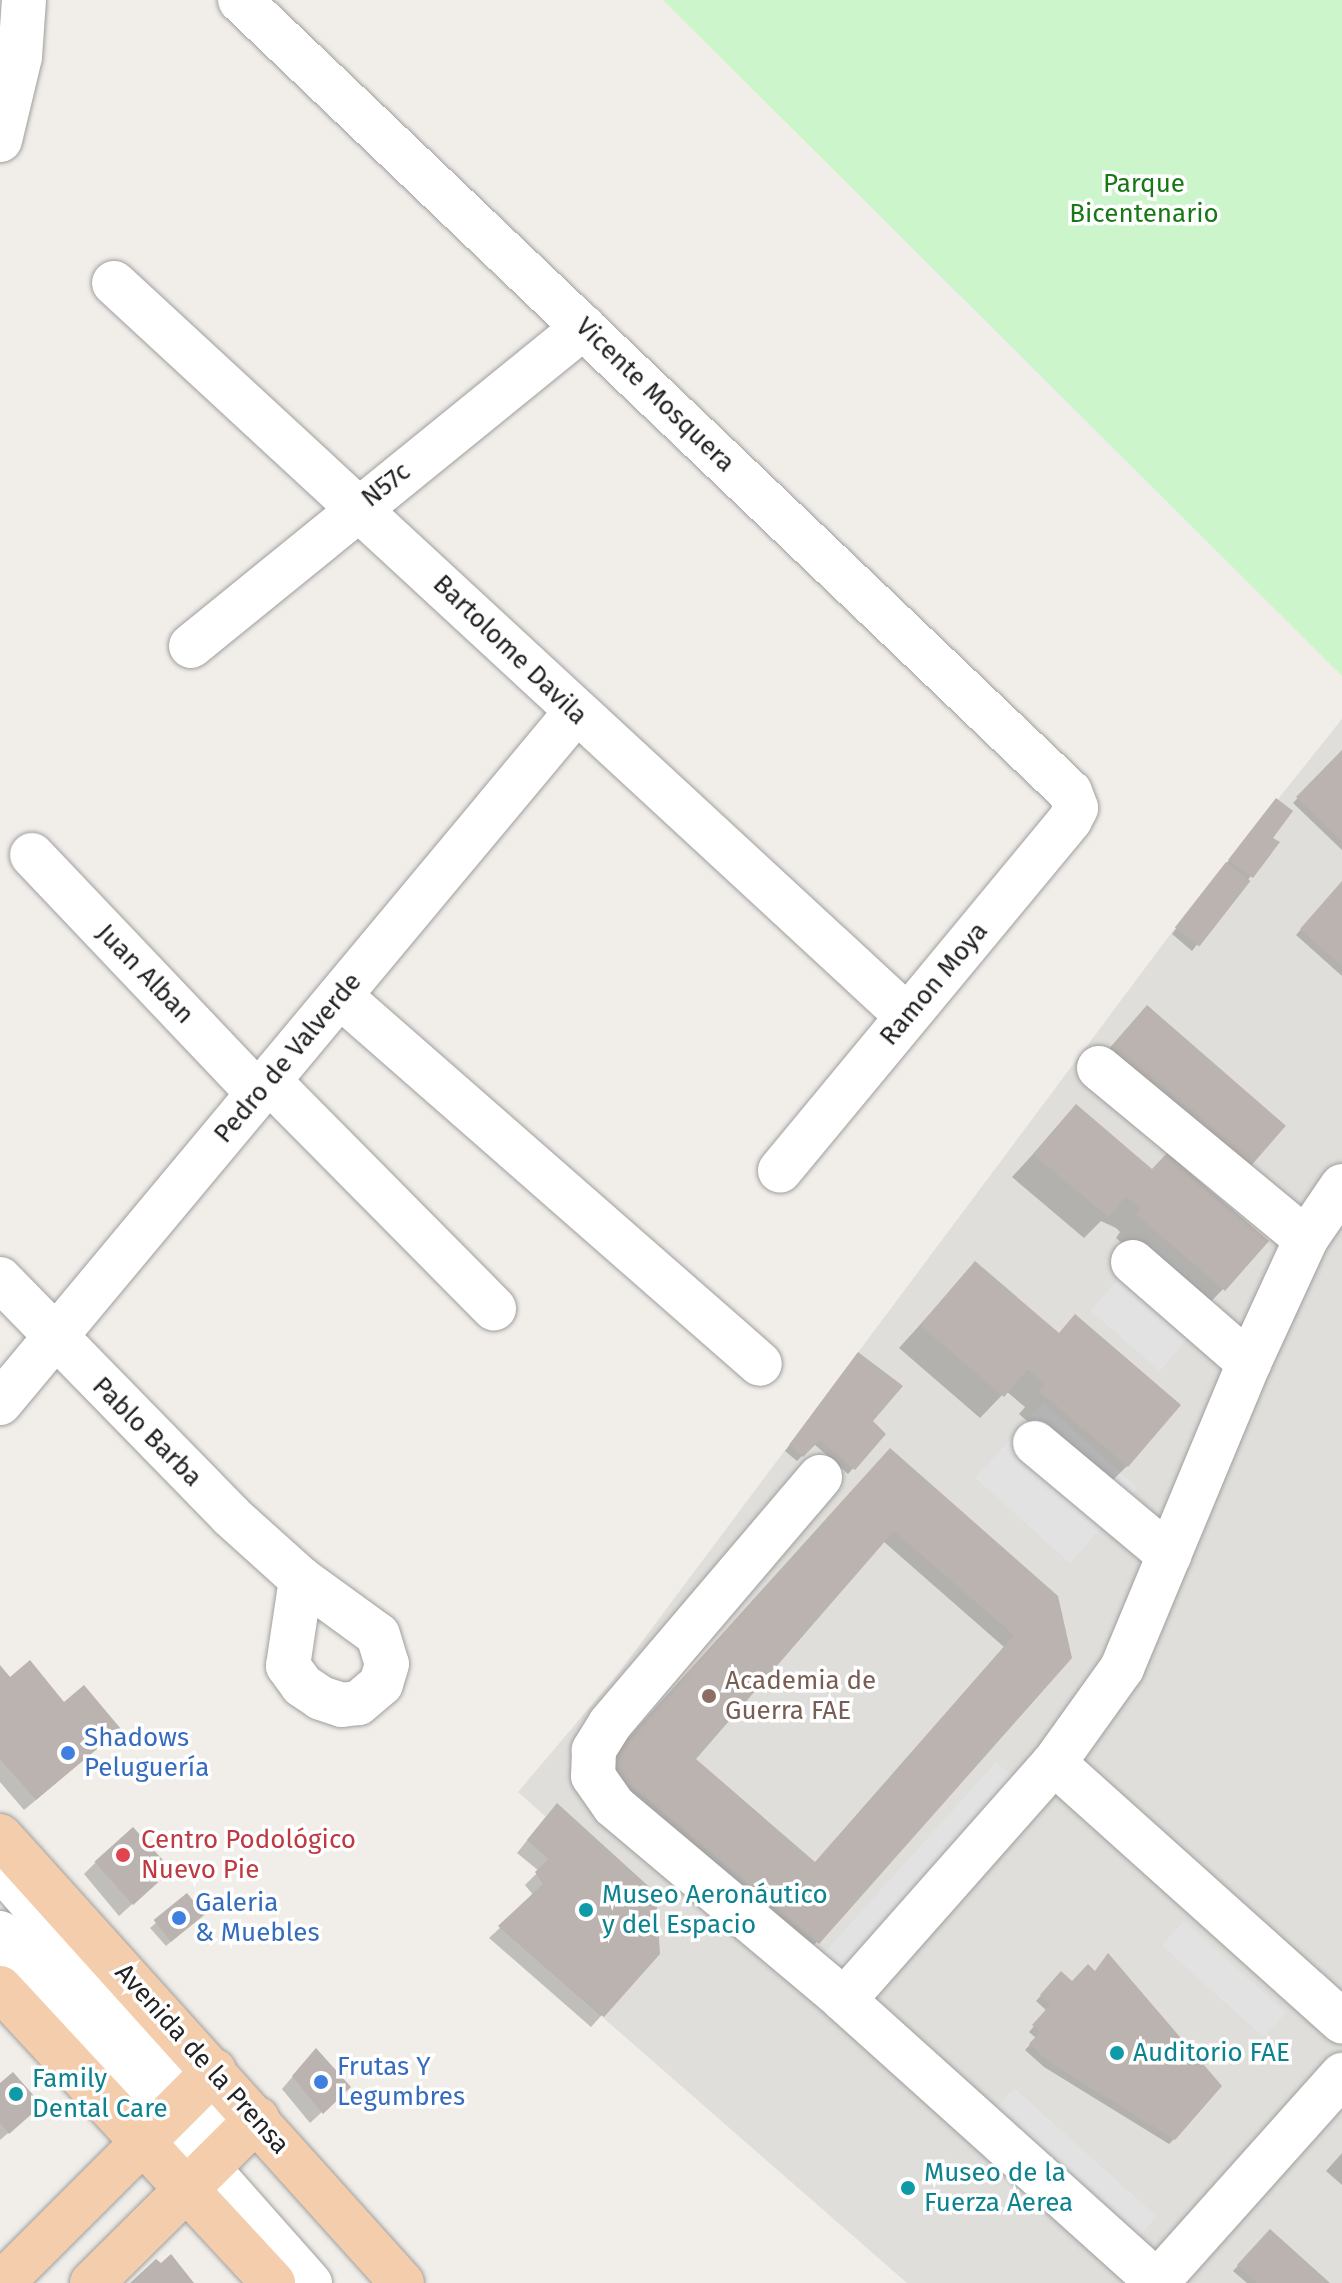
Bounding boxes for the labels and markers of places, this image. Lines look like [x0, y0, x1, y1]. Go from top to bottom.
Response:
place label: Academia de Guerra FAE [725, 1665, 876, 1726]
marker: Academia de Guerra FAE [700, 1687, 718, 1705]
place label: Shadows Peluguería [84, 1722, 209, 1784]
marker: Shadows Peluguería [59, 1744, 77, 1762]
place label: Centro Podológico Nuevo Pie [141, 1824, 356, 1886]
marker: Centro Podológico Nuevo Pie [112, 1844, 134, 1866]
place label: Museo Aeronáutico y del Espacio [602, 1879, 828, 1940]
place label: Galeria & Muebles [195, 1887, 320, 1948]
marker: Museo Aeronáutico y del Espacio [577, 1901, 595, 1919]
marker: Galeria & Muebles [170, 1909, 188, 1927]
place label: Auditorio FAE [1133, 2037, 1290, 2069]
marker: Auditorio FAE [1108, 2044, 1126, 2062]
place label: Frutas Y Legumbres [337, 2051, 465, 2112]
place label: Family Dental Care [32, 2063, 168, 2124]
marker: Frutas Y Legumbres [312, 2073, 330, 2091]
marker: Family Dental Care [7, 2085, 25, 2103]
place label: Museo de la Fuerza Aerea [924, 2157, 1073, 2218]
marker: Museo de la Fuerza Aerea [899, 2179, 917, 2197]

